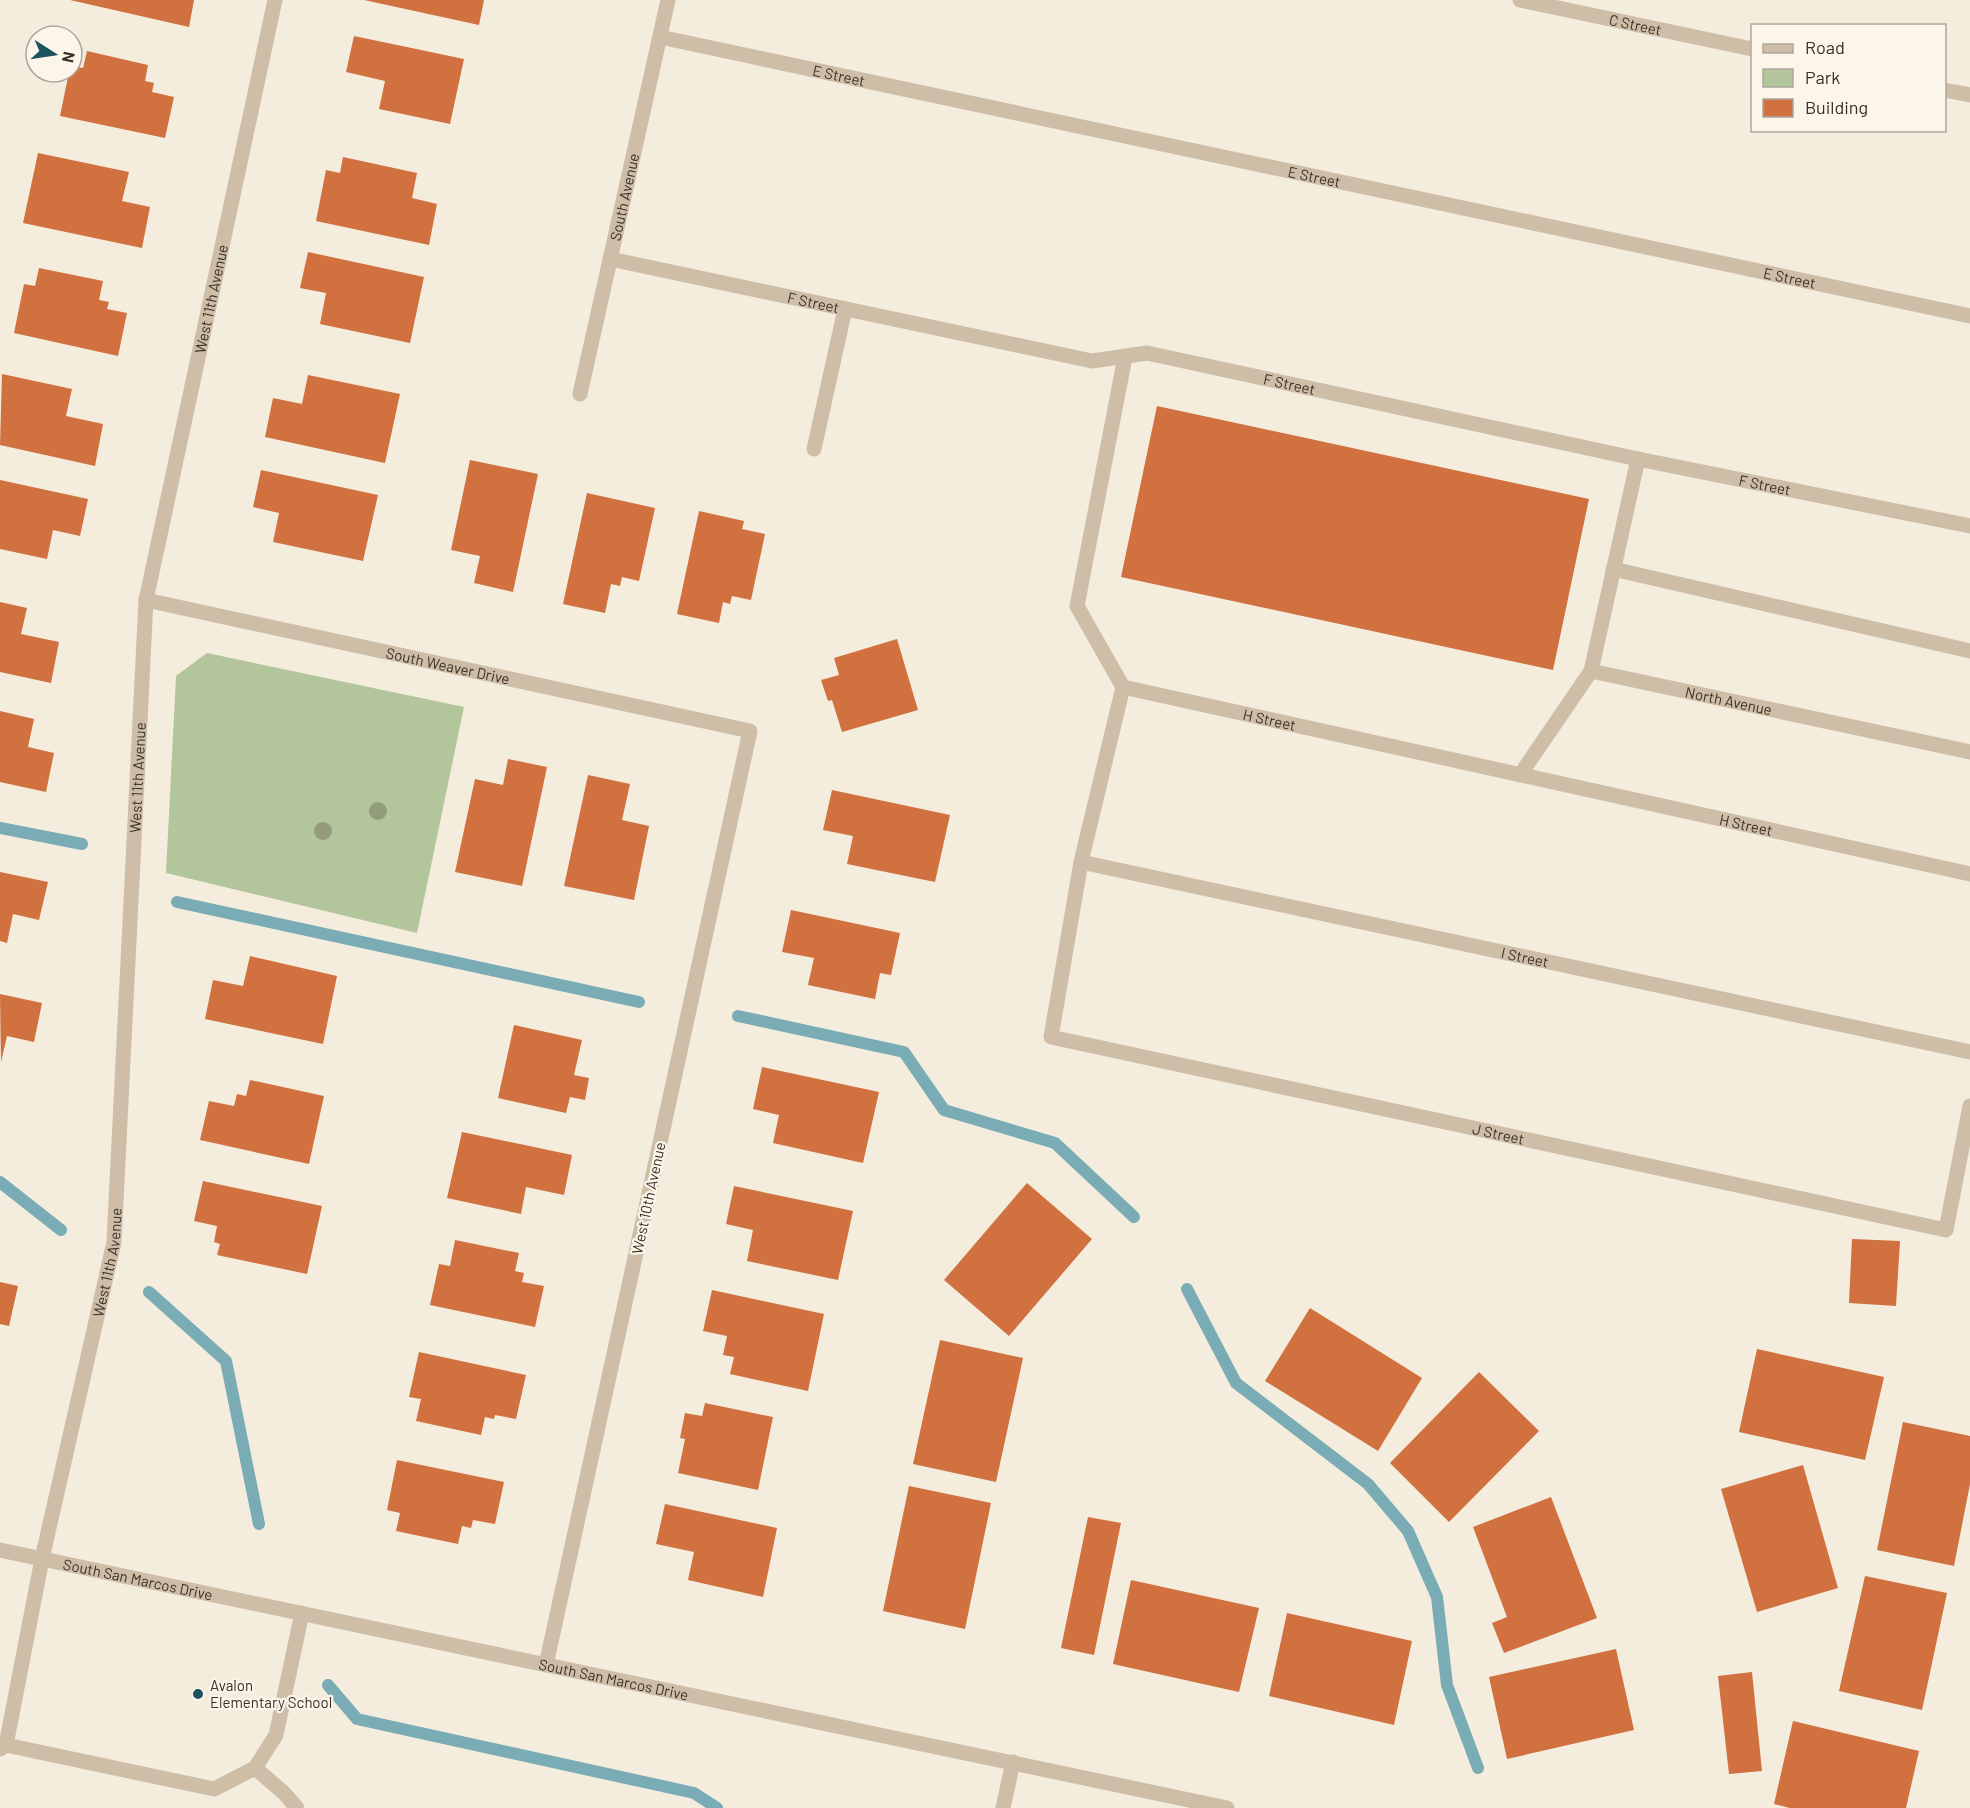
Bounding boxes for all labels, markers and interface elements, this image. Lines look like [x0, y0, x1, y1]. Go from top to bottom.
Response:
street label: C Street [1608, 10, 1663, 39]
north arrow [24, 24, 84, 84]
legend [1751, 24, 1946, 132]
text: Road [1805, 36, 1845, 58]
text: N [59, 50, 80, 64]
street label: E Street [811, 61, 867, 89]
text: Park [1805, 66, 1840, 88]
text: Building [1805, 96, 1868, 118]
street label: South Avenue [606, 151, 643, 242]
street label: E Street [1286, 162, 1342, 191]
street label: West 11th Avenue [190, 243, 231, 355]
street label: E Street [1762, 263, 1817, 292]
street label: F Street [786, 288, 841, 316]
street label: F Street [1262, 369, 1317, 398]
street label: F Street [1737, 471, 1792, 499]
street label: South Weaver Drive [384, 643, 512, 688]
street label: North Avenue [1684, 682, 1774, 718]
street label: H Street [1241, 705, 1298, 734]
street label: West 11th Avenue [125, 722, 149, 833]
street label: H Street [1718, 810, 1774, 839]
street label: I Street [1500, 943, 1550, 971]
street label: J Street [1471, 1119, 1526, 1148]
street label: West 10th Avenue [627, 1140, 669, 1256]
street label: West 11th Avenue [88, 1207, 125, 1319]
street label: South San Marcos Drive [61, 1555, 214, 1604]
street label: South San Marcos Drive [537, 1655, 690, 1704]
place label: Avalon Elementary School [210, 1676, 332, 1711]
marker: Avalon Elementary School [191, 1687, 205, 1701]

